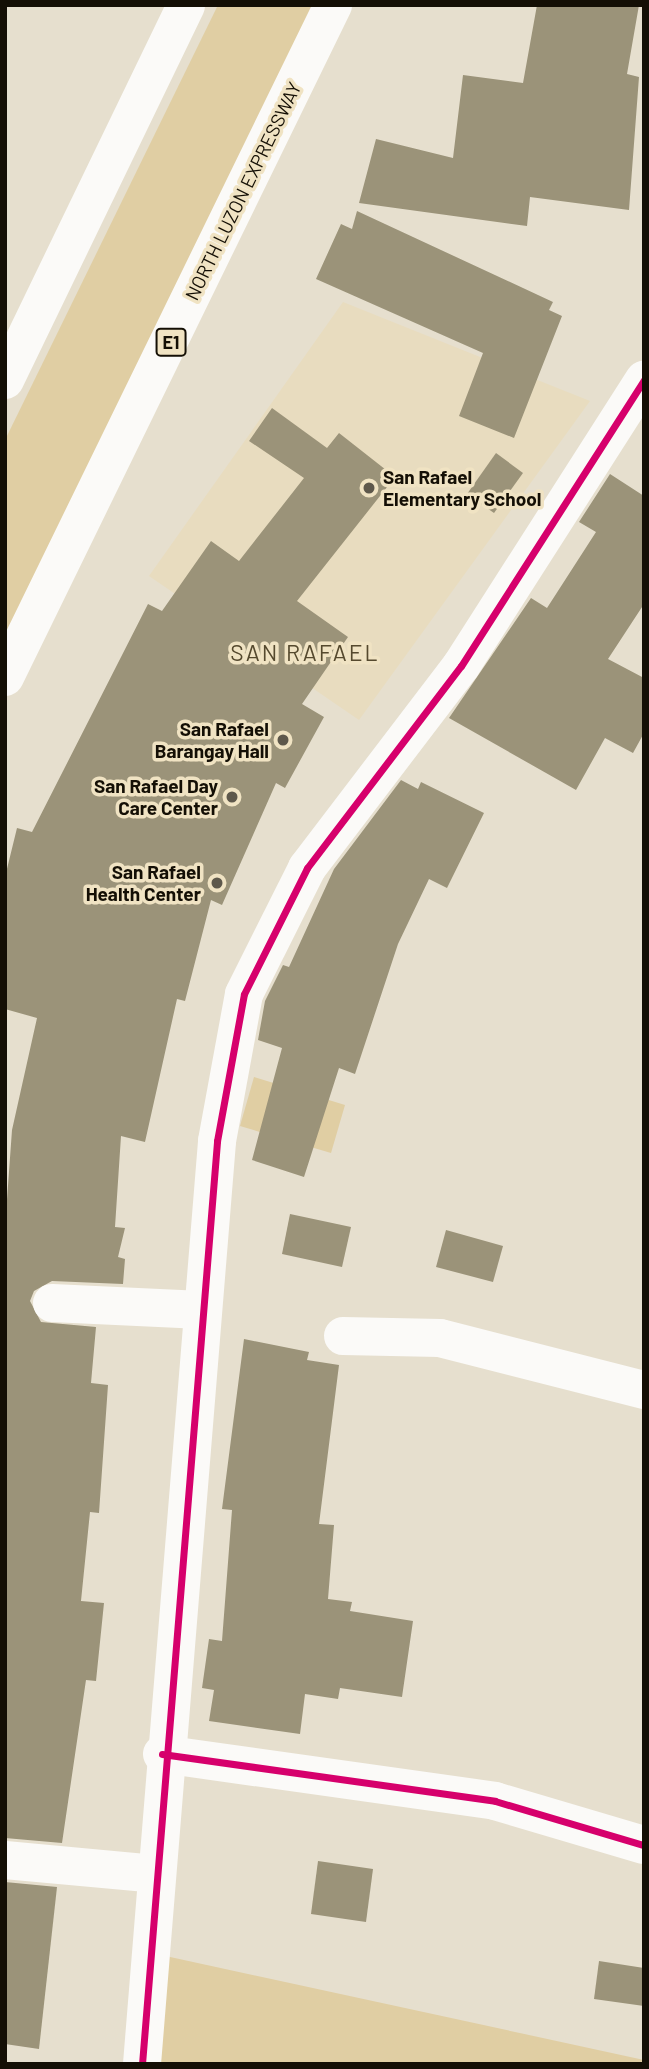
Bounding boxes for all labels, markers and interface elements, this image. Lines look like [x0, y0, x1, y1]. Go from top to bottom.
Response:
street label: NORTH LUZON EXPRESSWAY [180, 78, 306, 304]
road number: E1 [155, 328, 187, 356]
place label: San Rafael Elementary School [383, 466, 541, 510]
marker: San Rafael Elementary School [361, 480, 377, 496]
district label: SAN RAFAEL [232, 638, 378, 666]
place label: San Rafael Barangay Hall [155, 718, 269, 762]
marker: San Rafael Barangay Hall [275, 732, 291, 748]
place label: San Rafael Day Care Center [94, 775, 218, 819]
marker: San Rafael Day Care Center [224, 789, 240, 805]
place label: San Rafael Health Center [86, 861, 201, 905]
marker: San Rafael Health Center [207, 873, 227, 893]

